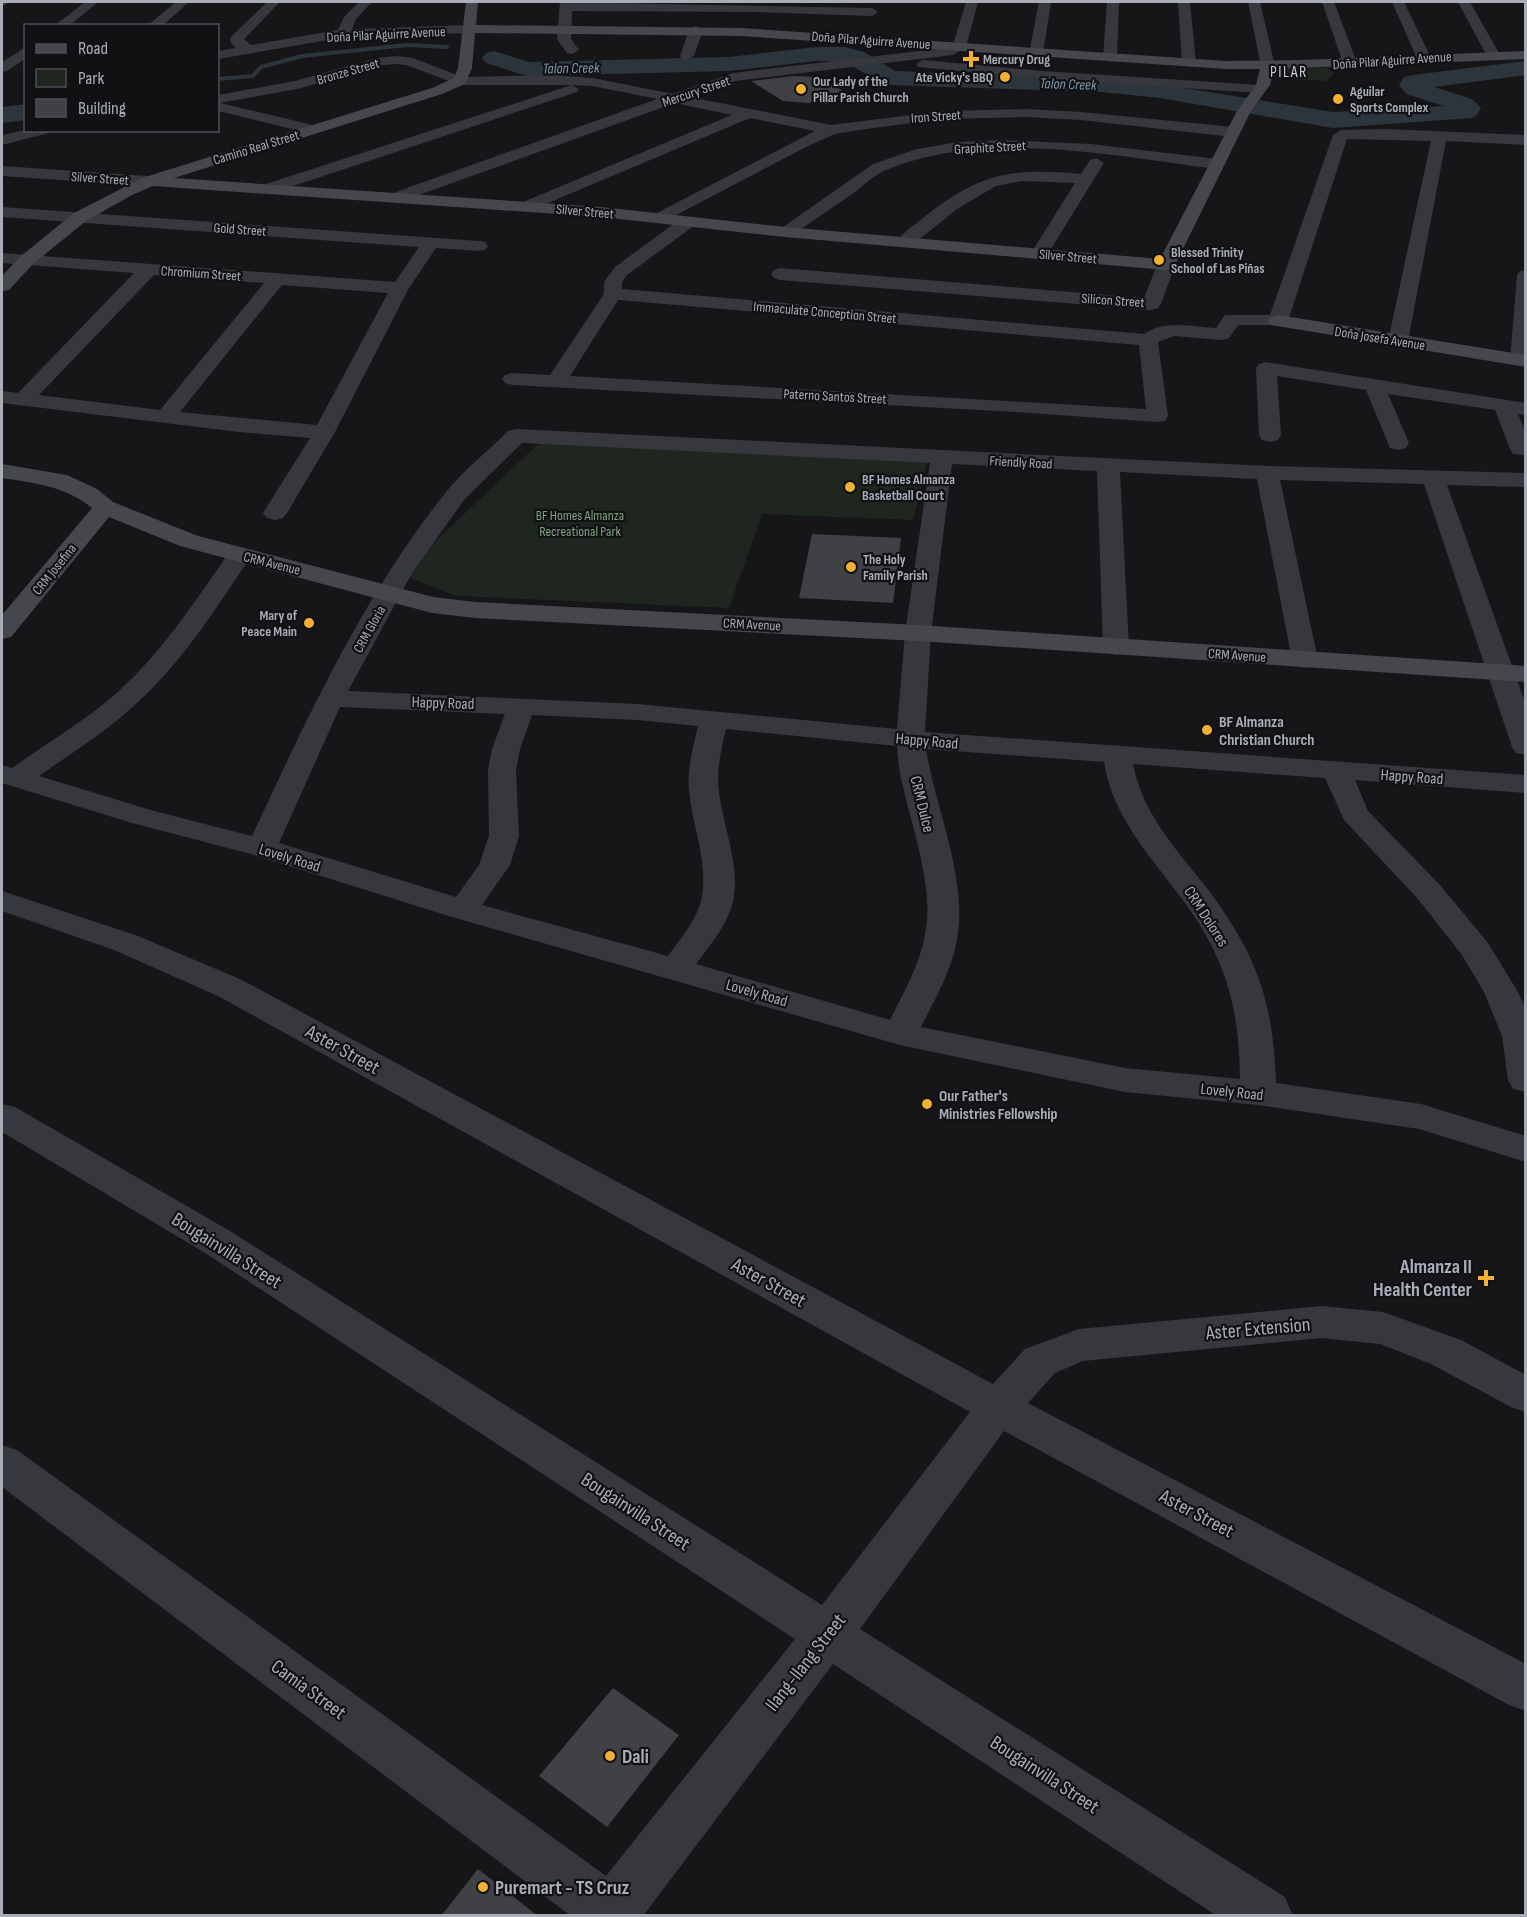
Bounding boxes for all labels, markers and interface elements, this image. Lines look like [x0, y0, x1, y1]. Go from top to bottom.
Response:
street label: Doña Pilar Aguirre Avenue [326, 23, 446, 46]
legend [24, 24, 219, 132]
street label: Doña Pilar Aguirre Avenue [811, 28, 931, 53]
text: Road [78, 38, 108, 59]
street label: Doña Pilar Aguirre Avenue [1332, 48, 1452, 73]
place label: Mercury Drug [983, 51, 1050, 68]
marker: Mercury Drug [964, 52, 978, 66]
street label: Bronze Street [315, 54, 381, 88]
water label: Talon Creek [542, 58, 600, 78]
district label: PILAR [1270, 63, 1308, 82]
text: Park [78, 68, 104, 89]
place label: Ate Vicky's BBQ [915, 69, 993, 86]
marker: Ate Vicky's BBQ [998, 70, 1012, 84]
street label: Mercury Street [660, 72, 732, 111]
place label: Our Lady of the Pillar Parish Church [813, 73, 909, 106]
water label: Talon Creek [1039, 74, 1097, 95]
marker: Our Lady of the Pillar Parish Church [794, 82, 808, 96]
place label: Aguilar Sports Complex [1349, 83, 1428, 116]
marker: Aguilar Sports Complex [1331, 92, 1345, 106]
text: Building [78, 98, 126, 119]
street label: Iron Street [910, 106, 962, 127]
street label: Camino Real Street [211, 126, 301, 169]
street label: Graphite Street [954, 137, 1026, 158]
street label: Silver Street [70, 168, 129, 189]
street label: Silver Street [555, 201, 615, 222]
street label: Gold Street [213, 219, 267, 240]
place label: Blessed Trinity School of Las Piñas [1171, 244, 1265, 277]
street label: Silver Street [1038, 246, 1098, 267]
marker: Blessed Trinity School of Las Piñas [1152, 253, 1166, 267]
street label: Chromium Street [160, 262, 242, 285]
street label: Silicon Street [1081, 290, 1145, 311]
street label: Immaculate Conception Street [753, 298, 897, 327]
street label: Doña Josefa Avenue [1333, 323, 1426, 354]
street label: Paterno Santos Street [783, 385, 887, 408]
street label: Friendly Road [989, 452, 1053, 473]
place label: BF Homes Almanza Basketball Court [862, 471, 955, 504]
marker: BF Homes Almanza Basketball Court [843, 480, 857, 494]
park label: BF Homes Almanza Recreational Park [536, 507, 624, 540]
street label: CRM Josefina [29, 540, 80, 598]
street label: CRM Avenue [242, 548, 302, 579]
place label: The Holy Family Parish [863, 551, 928, 584]
marker: The Holy Family Parish [844, 560, 858, 574]
street label: CRM Gloria [350, 603, 389, 656]
place label: Mary of Peace Main [241, 607, 298, 640]
street label: CRM Avenue [723, 614, 781, 635]
marker: Mary of Peace Main [302, 616, 316, 630]
street label: CRM Avenue [1207, 645, 1267, 666]
street label: Happy Road [411, 693, 475, 714]
place label: BF Almanza Christian Church [1219, 713, 1314, 750]
marker: BF Almanza Christian Church [1200, 723, 1214, 737]
street label: Happy Road [895, 729, 959, 754]
street label: Happy Road [1380, 766, 1444, 789]
street label: CRM Dulce [905, 774, 938, 835]
street label: Lovely Road [257, 840, 323, 877]
street label: CRM Dolores [1179, 883, 1232, 951]
street label: Lovely Road [724, 976, 790, 1011]
street label: Aster Street [300, 1019, 384, 1080]
street label: Lovely Road [1199, 1080, 1264, 1105]
place label: Our Father's Ministries Fellowship [939, 1087, 1058, 1124]
marker: Our Father's Ministries Fellowship [920, 1097, 934, 1111]
street label: Bougainvilla Street [167, 1208, 286, 1294]
street label: Aster Street [726, 1252, 810, 1313]
place label: Almanza II Health Center [1373, 1255, 1472, 1302]
marker: Almanza II Health Center [1477, 1269, 1495, 1287]
street label: Aster Extension [1204, 1312, 1311, 1346]
street label: Bougainvilla Street [576, 1468, 694, 1556]
street label: Aster Street [1154, 1484, 1238, 1543]
street label: Ilang-Ilang Street [760, 1609, 851, 1716]
street label: Camia Street [266, 1655, 351, 1725]
street label: Bougainvilla Street [985, 1731, 1103, 1819]
place label: Dali [622, 1745, 649, 1769]
marker: Dali [603, 1749, 617, 1763]
place label: Puremart - TS Cruz [495, 1876, 630, 1900]
marker: Puremart - TS Cruz [476, 1880, 490, 1894]

